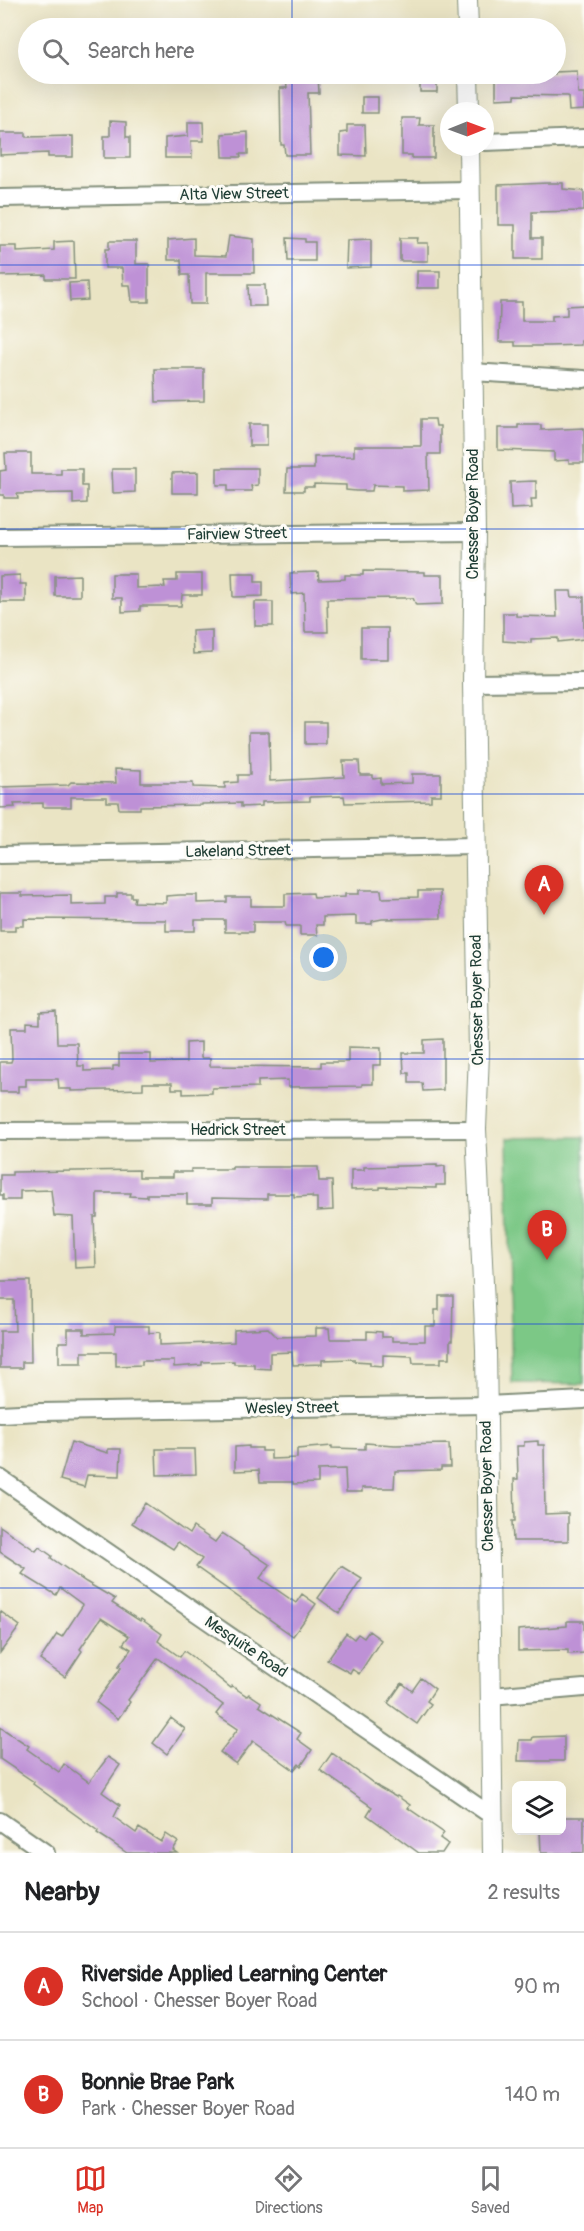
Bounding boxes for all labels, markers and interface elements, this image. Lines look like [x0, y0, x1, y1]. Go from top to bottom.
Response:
search box [18, 18, 566, 84]
icon: search [39, 35, 72, 68]
text: Search here [87, 37, 194, 65]
north arrow [440, 102, 494, 156]
street label: Alta View Street [179, 183, 289, 205]
street label: Chesser Boyer Road [463, 448, 483, 580]
street label: Fairview Street [187, 523, 288, 545]
street label: Lakeland Street [185, 840, 291, 862]
pin: A [524, 866, 564, 915]
street label: Chesser Boyer Road [466, 934, 488, 1066]
your location [309, 943, 338, 972]
street label: Hedrick Street [190, 1120, 286, 1140]
pin: B [528, 1210, 566, 1260]
street label: Wesley Street [245, 1397, 340, 1419]
street label: Chesser Boyer Road [476, 1420, 498, 1552]
street label: Mesquite Road [201, 1612, 291, 1682]
map controls [512, 1781, 566, 1835]
button: layers [512, 1781, 566, 1835]
text: Nearby [24, 1876, 100, 1908]
text: 2 results [488, 1880, 560, 1905]
text: Riverside Applied Learning Center [81, 1960, 387, 1988]
text: A [37, 1974, 50, 1999]
text: 90 m [514, 1974, 560, 1999]
text: School · Chesser Boyer Road [81, 1988, 318, 2013]
text: Bonnie Brae Park [81, 2068, 234, 2096]
text: B [38, 2082, 49, 2107]
text: 140 m [505, 2082, 560, 2107]
text: Park · Chesser Boyer Road [81, 2096, 295, 2121]
tab: Map [74, 2162, 107, 2218]
tab: Directions [255, 2162, 323, 2218]
tab: Saved [470, 2162, 510, 2218]

